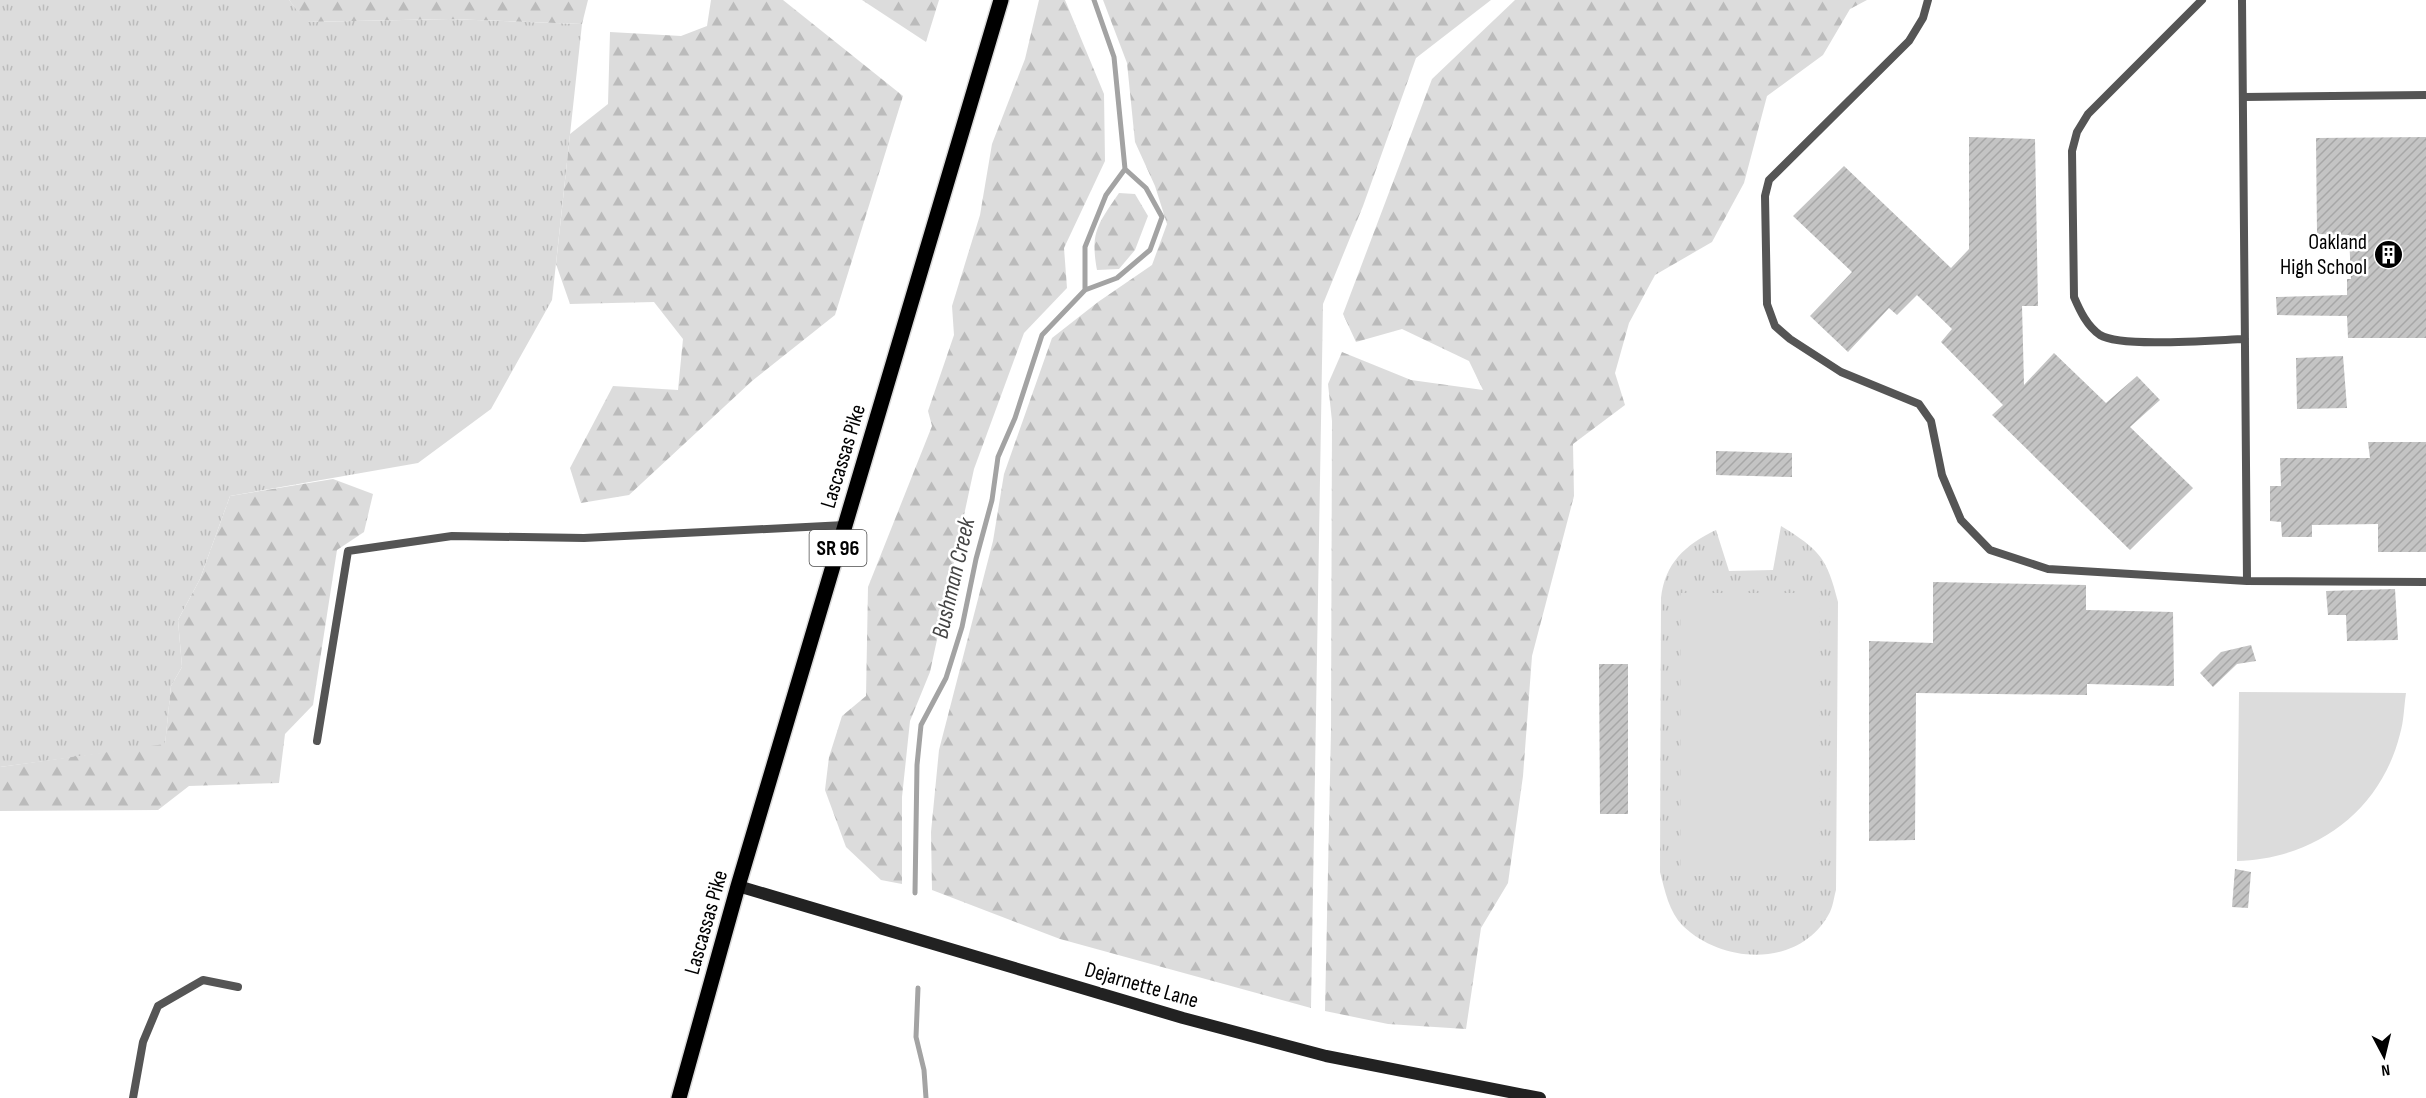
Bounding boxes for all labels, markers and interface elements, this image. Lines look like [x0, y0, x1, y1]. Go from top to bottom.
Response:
place label: Oakland High School [2280, 229, 2367, 281]
building icon: Oakland High School [2372, 238, 2404, 270]
street label: Lascassas Pike [815, 401, 872, 512]
water label: Bushman Creek [926, 514, 982, 641]
road number: SR 96 [810, 530, 866, 566]
street label: Lascassas Pike [679, 867, 734, 978]
street label: Dejarnette Lane [1082, 956, 1202, 1015]
north arrow [2354, 1026, 2414, 1086]
text: N [2380, 1059, 2391, 1079]

